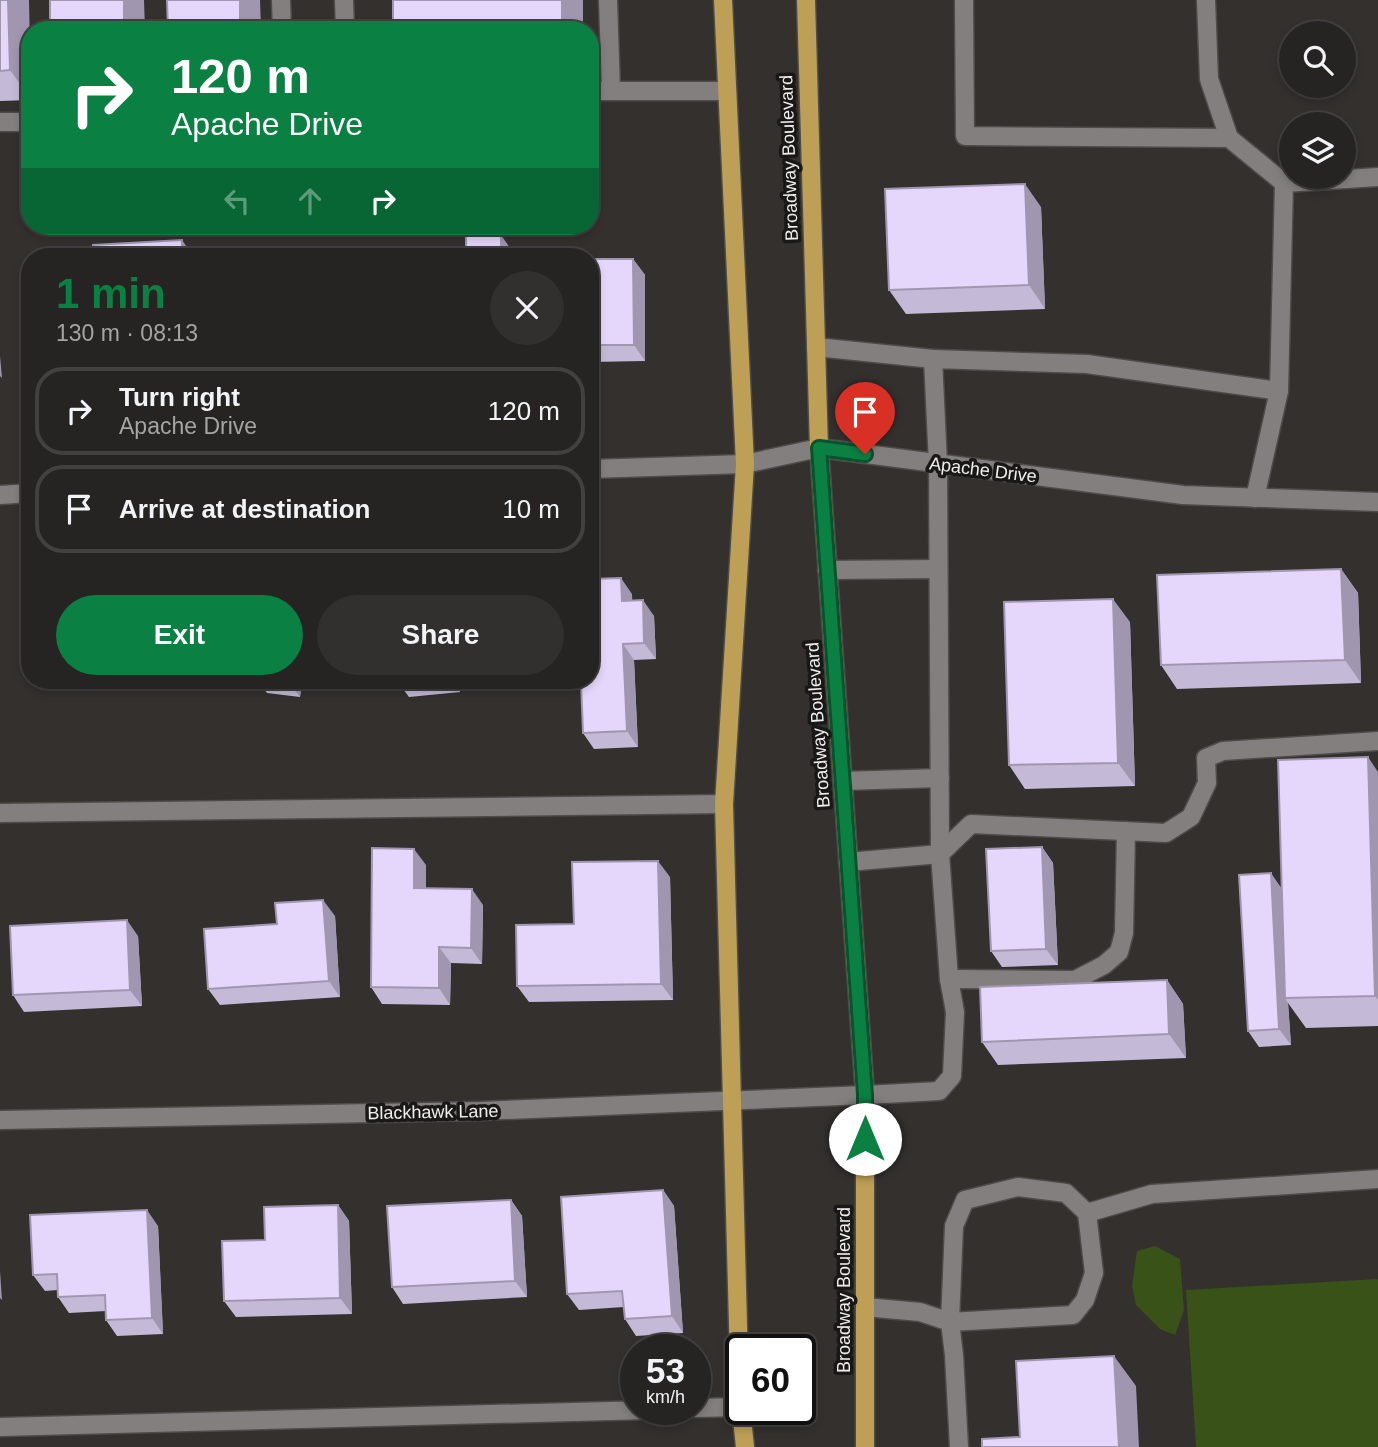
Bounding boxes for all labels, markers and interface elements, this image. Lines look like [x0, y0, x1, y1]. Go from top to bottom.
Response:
map controls [1279, 21, 1356, 189]
button: search [1279, 21, 1356, 98]
icon: right [56, 49, 147, 140]
text: 120 m [171, 49, 310, 103]
street label: Broadway Boulevard [776, 75, 802, 241]
text: Apache Drive [171, 106, 363, 142]
button: layers [1279, 112, 1356, 189]
icon: left [218, 182, 256, 220]
icon: ahead [291, 182, 329, 220]
icon: right [364, 182, 402, 220]
text: 1 min [56, 270, 166, 317]
button: close [490, 271, 564, 345]
text: 130 m · 08:13 [56, 320, 198, 346]
text: Turn right [119, 382, 240, 412]
pin [835, 382, 895, 454]
icon: right [60, 392, 98, 430]
icon: arrive [846, 393, 884, 431]
text: 120 m [488, 396, 560, 426]
text: Apache Drive [119, 413, 257, 439]
street label: Apache Drive [928, 453, 1038, 487]
icon: arrive [60, 490, 98, 528]
text: Arrive at destination [119, 494, 370, 524]
text: 10 m [502, 494, 560, 524]
button: Exit [56, 595, 303, 675]
button: Share [317, 595, 564, 675]
street label: Broadway Boulevard [802, 641, 834, 809]
street label: Blackhawk Lane [367, 1101, 499, 1123]
position arrow [828, 1102, 902, 1176]
street label: Broadway Boulevard [834, 1207, 854, 1373]
speed limit sign: 60 [725, 1334, 816, 1425]
text: 53 [646, 1351, 685, 1390]
text: km/h [646, 1387, 685, 1407]

